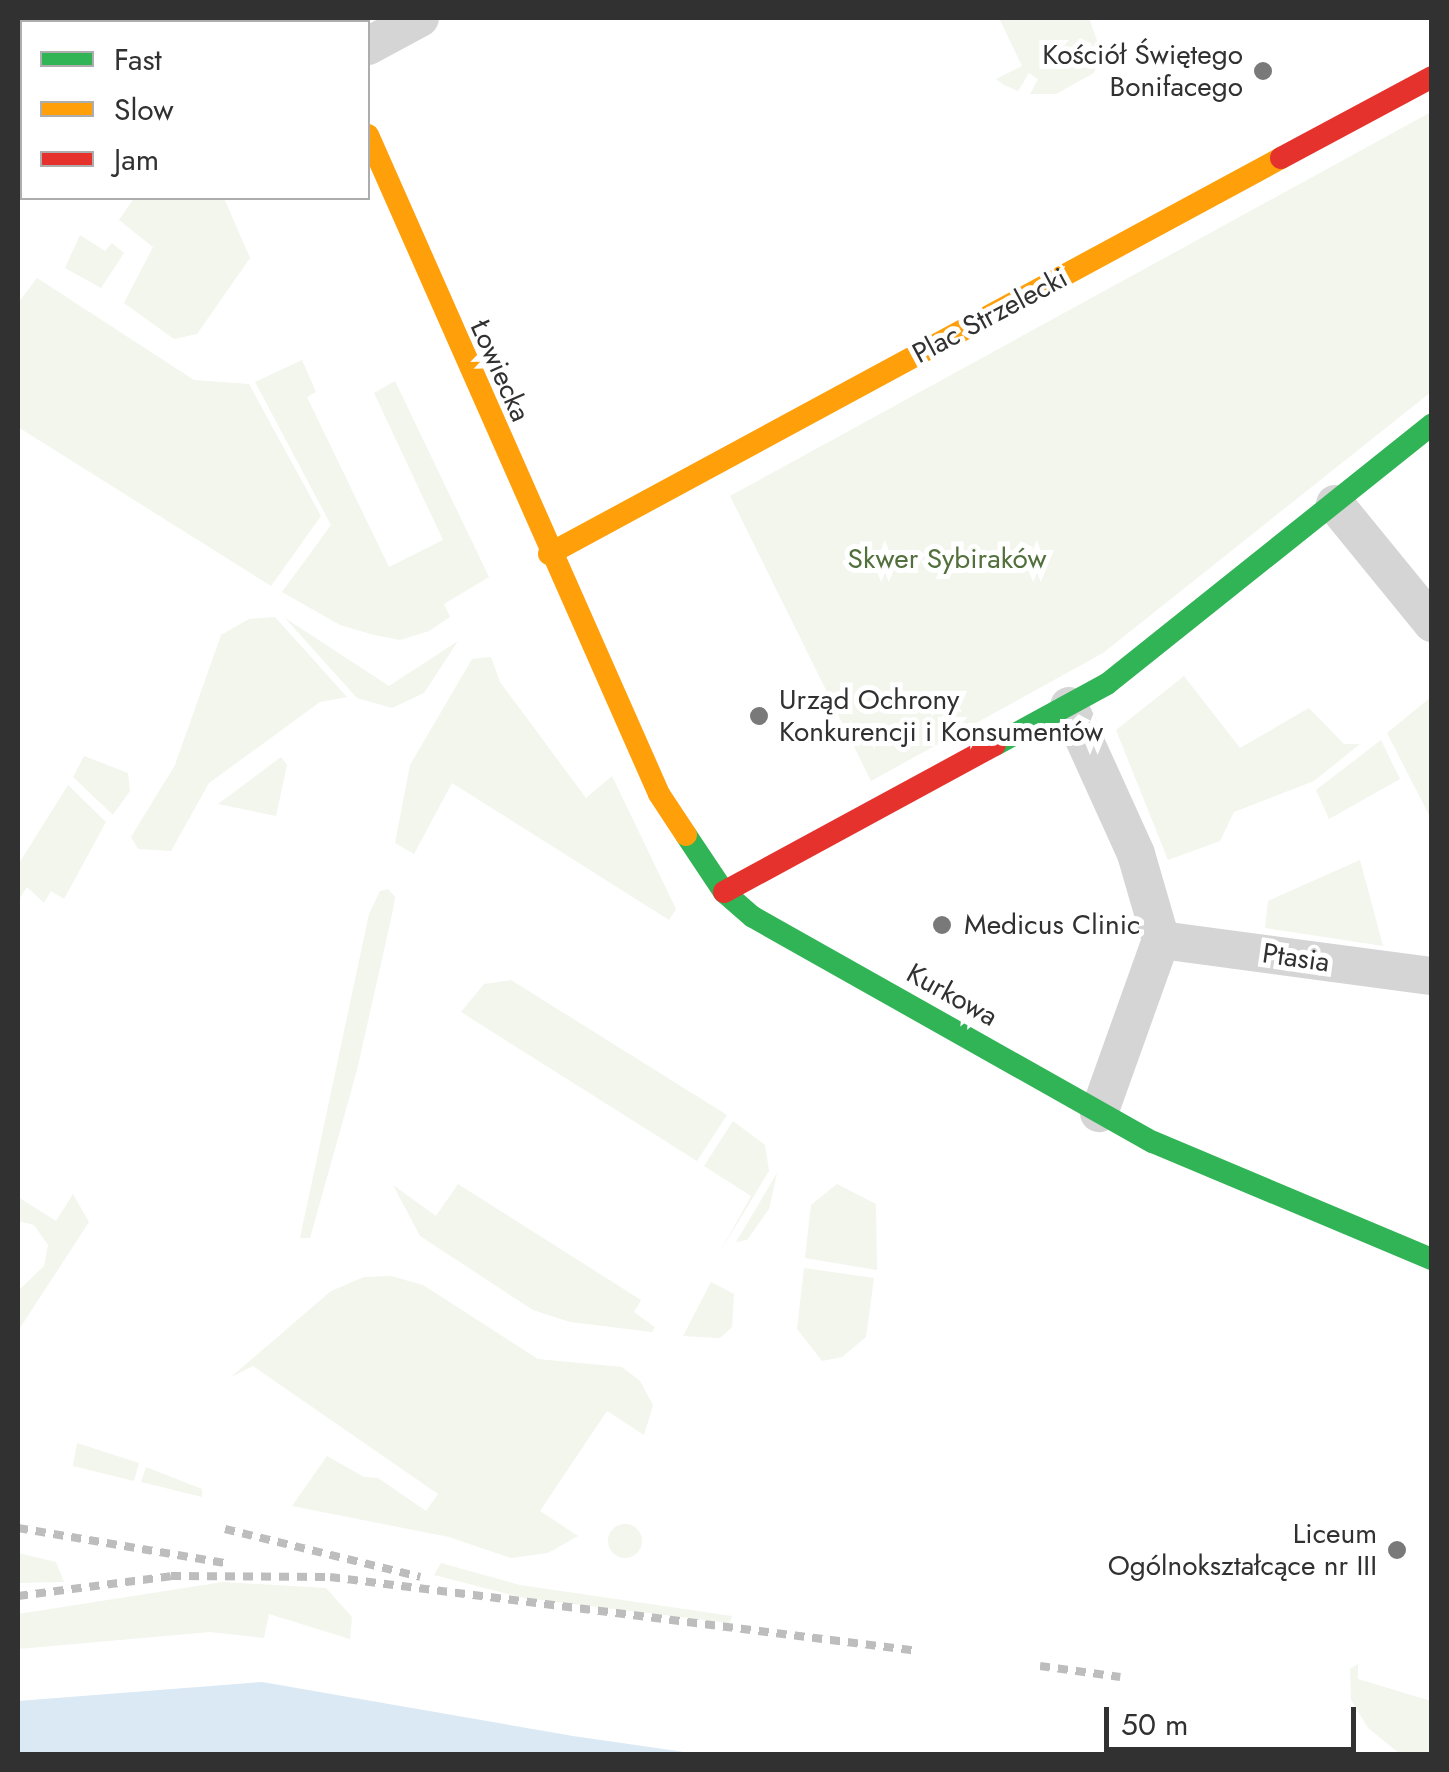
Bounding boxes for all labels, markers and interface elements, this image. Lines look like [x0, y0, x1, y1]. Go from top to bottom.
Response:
legend [20, 20, 370, 200]
text: Fast [114, 38, 162, 81]
place label: Kościół Świętego Bonifacego [1042, 38, 1243, 104]
marker: Kościół Świętego Bonifacego [1252, 60, 1274, 82]
text: Slow [114, 88, 174, 131]
text: Jam [114, 138, 159, 181]
street label: Plac Strzelecki [907, 261, 1073, 371]
street label: Łowiecka [463, 315, 537, 427]
park label: Skwer Sybiraków [848, 542, 1046, 576]
place label: Urząd Ochrony Konkurencji i Konsumentów [779, 683, 1103, 749]
marker: Urząd Ochrony Konkurencji i Konsumentów [748, 705, 770, 727]
place label: Medicus Clinic [964, 908, 1140, 942]
marker: Medicus Clinic [929, 912, 955, 938]
street label: Ptasia [1260, 937, 1332, 979]
street label: Kurkowa [901, 956, 1003, 1034]
place label: Liceum Ogólnokształcące nr III [1108, 1517, 1377, 1583]
marker: Liceum Ogólnokształcące nr III [1386, 1539, 1408, 1561]
scale bar [1109, 1687, 1362, 1749]
text: 50 m [1121, 1703, 1188, 1746]

